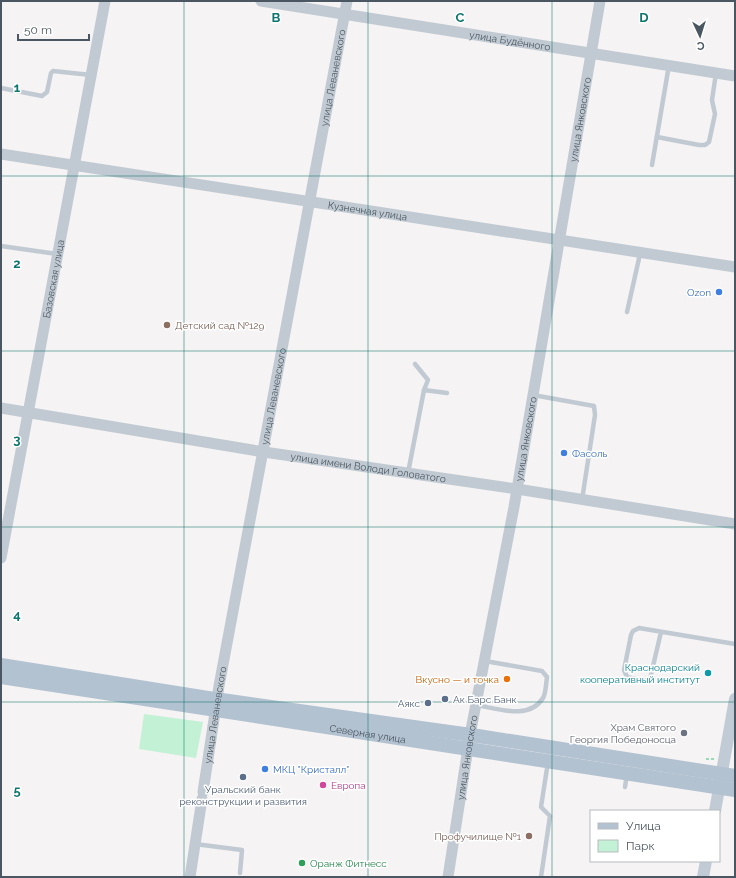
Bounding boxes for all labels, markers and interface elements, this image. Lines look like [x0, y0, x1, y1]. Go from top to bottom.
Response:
text: B [272, 10, 281, 25]
text: C [456, 10, 465, 25]
text: D [639, 10, 649, 25]
scale bar [18, 16, 89, 42]
north arrow [680, 16, 720, 56]
text: 50 m [24, 23, 52, 37]
street label: улица Леваневского [318, 28, 347, 127]
street label: улица Будённого [468, 29, 551, 52]
text: С [696, 39, 705, 52]
street label: улица Янковского [567, 76, 592, 163]
text: 1 [14, 80, 21, 95]
street label: Кузнечная улица [327, 199, 408, 222]
street label: Базовская улица [40, 239, 66, 319]
text: 2 [13, 256, 21, 271]
place label: Ozon [687, 287, 711, 298]
marker: Ozon [714, 287, 724, 297]
marker: Детский сад №129 [162, 320, 172, 330]
place label: Детский сад №129 [175, 320, 264, 331]
street label: улица Леваневского [259, 347, 288, 446]
street label: улица Янковского [513, 396, 538, 482]
text: 3 [13, 432, 21, 447]
marker: Фасоль [559, 448, 569, 458]
place label: Фасоль [572, 448, 608, 459]
street label: улица имени Володи Головатого [290, 450, 447, 484]
text: 4 [13, 607, 21, 622]
place label: Краснодарский кооперативный институт [580, 662, 700, 685]
street label: улица Леваневского [202, 665, 228, 764]
marker: Краснодарский кооперативный институт [703, 668, 713, 678]
place label: Вкусно — и точка [416, 674, 499, 685]
marker: Вкусно — и точка [502, 674, 512, 684]
marker: Ак Барс Банк [440, 694, 450, 704]
place label: Ак Барс Банк [453, 694, 517, 705]
place label: Аякс [398, 698, 420, 709]
marker: Аякс [423, 698, 433, 708]
street label: улица Янковского [455, 714, 479, 801]
street label: Северная улица [329, 722, 407, 745]
place label: Храм Святого Георгия Победоносца [570, 722, 676, 745]
marker: Храм Святого Георгия Победоносца [679, 728, 689, 738]
marker: МКЦ "Кристалл" [260, 764, 270, 774]
place label: МКЦ "Кристалл" [273, 764, 349, 775]
marker: Уральский банк реконструкции и развития [238, 772, 248, 782]
marker: Европа [318, 780, 328, 790]
place label: Европа [331, 780, 366, 791]
text: 5 [13, 783, 21, 798]
place label: Уральский банк реконструкции и развития [179, 784, 307, 807]
legend [590, 810, 720, 862]
text: Улица [626, 819, 661, 833]
place label: Профучилище №1 [434, 831, 522, 842]
marker: Профучилище №1 [524, 831, 534, 841]
text: Парк [626, 839, 655, 853]
marker: Оранж Фитнесс [297, 858, 307, 868]
place label: Оранж Фитнесс [310, 858, 387, 869]

